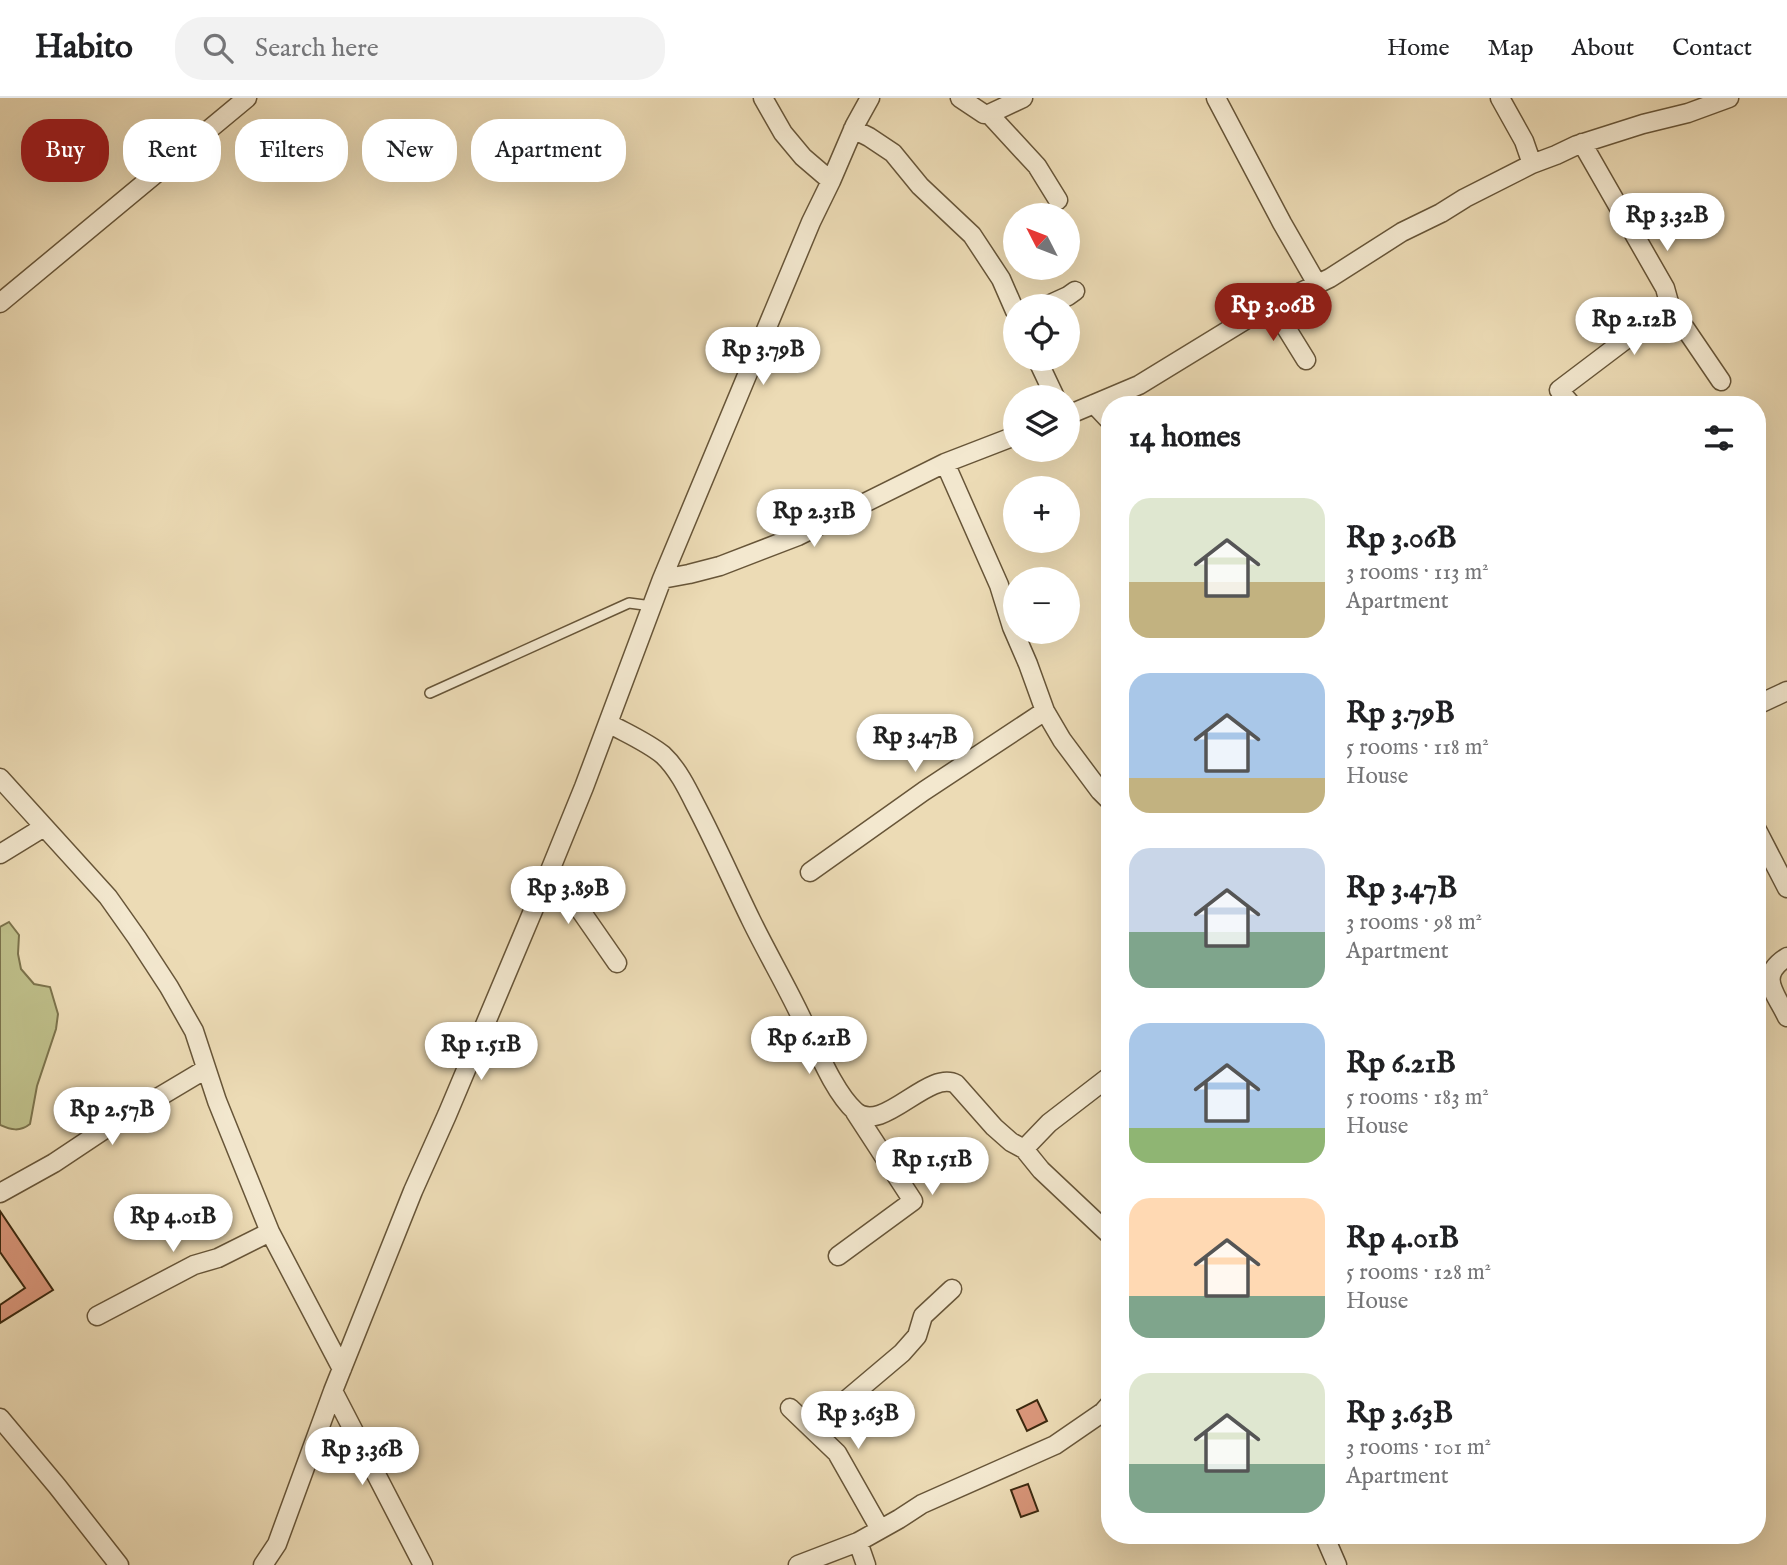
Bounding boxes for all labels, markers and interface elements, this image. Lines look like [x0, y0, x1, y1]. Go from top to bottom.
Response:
search box [175, 17, 665, 80]
text: Habito [35, 27, 133, 69]
icon: search [199, 29, 237, 67]
text: Search here [255, 32, 379, 65]
text: Home [1387, 33, 1450, 64]
text: Map [1488, 33, 1534, 64]
text: About [1572, 33, 1634, 64]
text: Contact [1672, 33, 1752, 64]
chip: Buy [21, 119, 109, 182]
chip: Rent [123, 119, 221, 182]
chip: Filters [235, 119, 348, 182]
chip: New [362, 119, 457, 182]
chip: Apartment [471, 119, 626, 182]
pin: Rp 3.32B [1595, 194, 1739, 253]
text: Rp 3.32B [1626, 201, 1709, 230]
north arrow [1003, 203, 1080, 280]
map controls [1003, 203, 1080, 644]
pin: Rp 3.06B [1201, 284, 1345, 343]
text: Rp 3.06B [1231, 291, 1315, 320]
button: locate [1003, 294, 1080, 371]
pin: Rp 2.12B [1562, 298, 1706, 357]
text: Rp 2.12B [1591, 305, 1677, 334]
pin: Rp 3.79B [691, 328, 835, 387]
text: Rp 3.79B [721, 335, 805, 364]
button: layers [1003, 385, 1080, 462]
text: 14 homes [1129, 419, 1241, 457]
icon: filters [1700, 419, 1738, 457]
button: + [1003, 476, 1080, 553]
pin: Rp 2.31B [742, 490, 886, 549]
text: Rp 2.31B [773, 497, 855, 526]
text: Rp 3.06B [1346, 520, 1456, 558]
icon: home [1185, 526, 1269, 610]
text: 3 rooms · 113 m² [1346, 558, 1489, 587]
button: − [1003, 567, 1080, 644]
text: Apartment [1346, 587, 1449, 616]
text: Rp 3.79B [1346, 695, 1455, 733]
icon: home [1185, 701, 1269, 785]
pin: Rp 3.47B [843, 714, 987, 774]
text: Rp 3.47B [872, 722, 958, 751]
text: 5 rooms · 118 m² [1346, 733, 1489, 762]
text: House [1346, 762, 1408, 791]
pin: Rp 3.89B [496, 866, 640, 926]
text: Rp 3.47B [1346, 870, 1457, 908]
text: Rp 3.89B [527, 874, 609, 903]
icon: home [1185, 876, 1269, 960]
text: 3 rooms · 98 m² [1346, 908, 1482, 937]
text: Apartment [1346, 937, 1449, 966]
pin: Rp 6.21B [737, 1016, 881, 1076]
pin: Rp 1.51B [409, 1023, 553, 1082]
text: Rp 6.21B [767, 1024, 851, 1053]
text: Rp 1.51B [441, 1030, 521, 1059]
text: Rp 6.21B [1346, 1045, 1456, 1083]
icon: home [1185, 1051, 1269, 1135]
text: 5 rooms · 183 m² [1346, 1083, 1489, 1112]
pin: Rp 2.57B [40, 1088, 184, 1147]
text: Rp 2.57B [70, 1095, 154, 1124]
text: House [1346, 1112, 1408, 1141]
pin: Rp 1.51B [860, 1138, 1004, 1197]
text: Rp 1.51B [892, 1145, 972, 1174]
pin: Rp 4.01B [101, 1194, 245, 1254]
text: Rp 4.01B [130, 1202, 216, 1231]
text: Rp 4.01B [1346, 1220, 1459, 1258]
icon: home [1185, 1226, 1269, 1310]
text: 5 rooms · 128 m² [1346, 1258, 1491, 1287]
text: House [1346, 1287, 1408, 1316]
pin: Rp 3.63B [786, 1392, 930, 1451]
text: Rp 3.63B [1346, 1395, 1453, 1433]
text: Rp 3.63B [817, 1399, 899, 1428]
icon: home [1185, 1401, 1269, 1485]
pin: Rp 3.36B [290, 1428, 434, 1487]
text: 3 rooms · 101 m² [1346, 1433, 1491, 1462]
text: Rp 3.36B [321, 1435, 403, 1464]
text: Apartment [1346, 1462, 1449, 1491]

